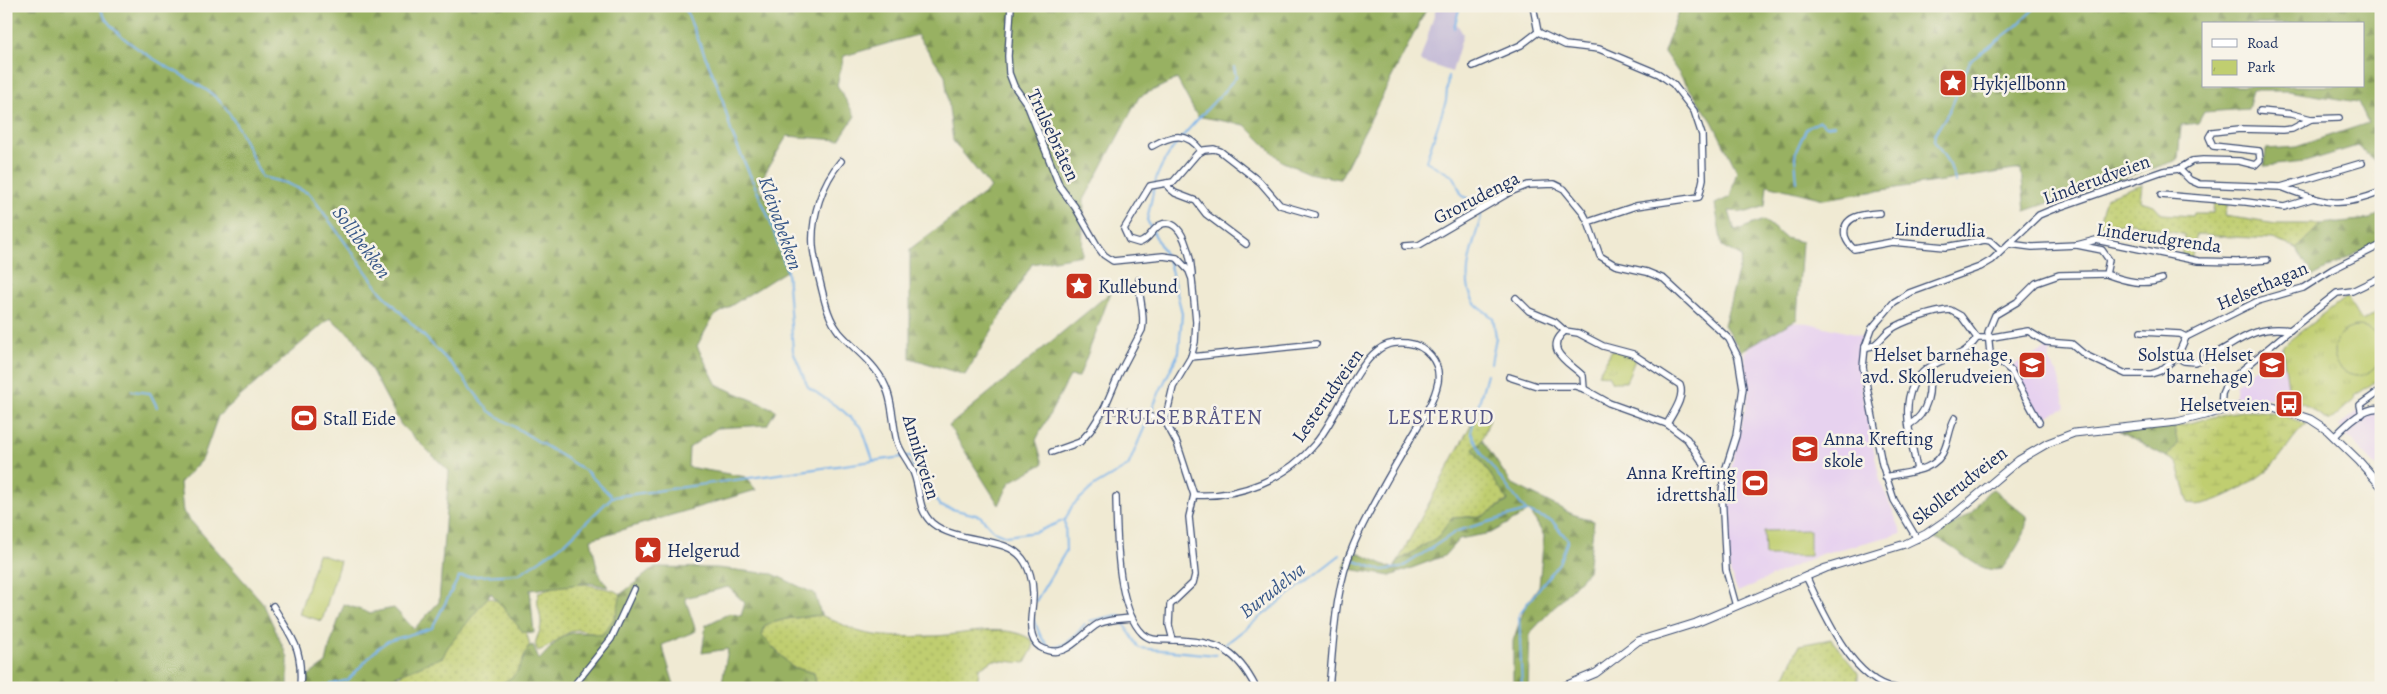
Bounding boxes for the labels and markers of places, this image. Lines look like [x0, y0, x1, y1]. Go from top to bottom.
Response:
place icon: Hykjellbonn [1938, 68, 1968, 98]
place label: Hykjellbonn [1972, 71, 2066, 97]
place icon: Kullebund [1064, 271, 1094, 301]
place label: Kullebund [1098, 274, 1179, 300]
place label: Helset barnehage, avd. Skollerudveien [1862, 342, 2013, 390]
place label: Solstua (Helset barnehage) [2138, 342, 2253, 390]
school or university icon: Helset barnehage, avd. Skollerudveien [2017, 350, 2047, 380]
school or university icon: Solstua (Helset barnehage) [2257, 350, 2287, 380]
bus stop icon: Helsetveien [2274, 389, 2304, 419]
place label: Helsetveien [2180, 392, 2270, 418]
sports icon: Stall Eide [289, 403, 319, 433]
place label: Stall Eide [323, 406, 396, 432]
place label: Anna Krefting skole [1823, 426, 1934, 474]
school or university icon: Anna Krefting skole [1790, 434, 1820, 464]
place label: Anna Krefting idrettshall [1626, 460, 1736, 508]
sports icon: Anna Krefting idrettshall [1740, 468, 1770, 498]
place icon: Helgerud [633, 535, 663, 565]
place label: Helgerud [667, 538, 741, 564]

